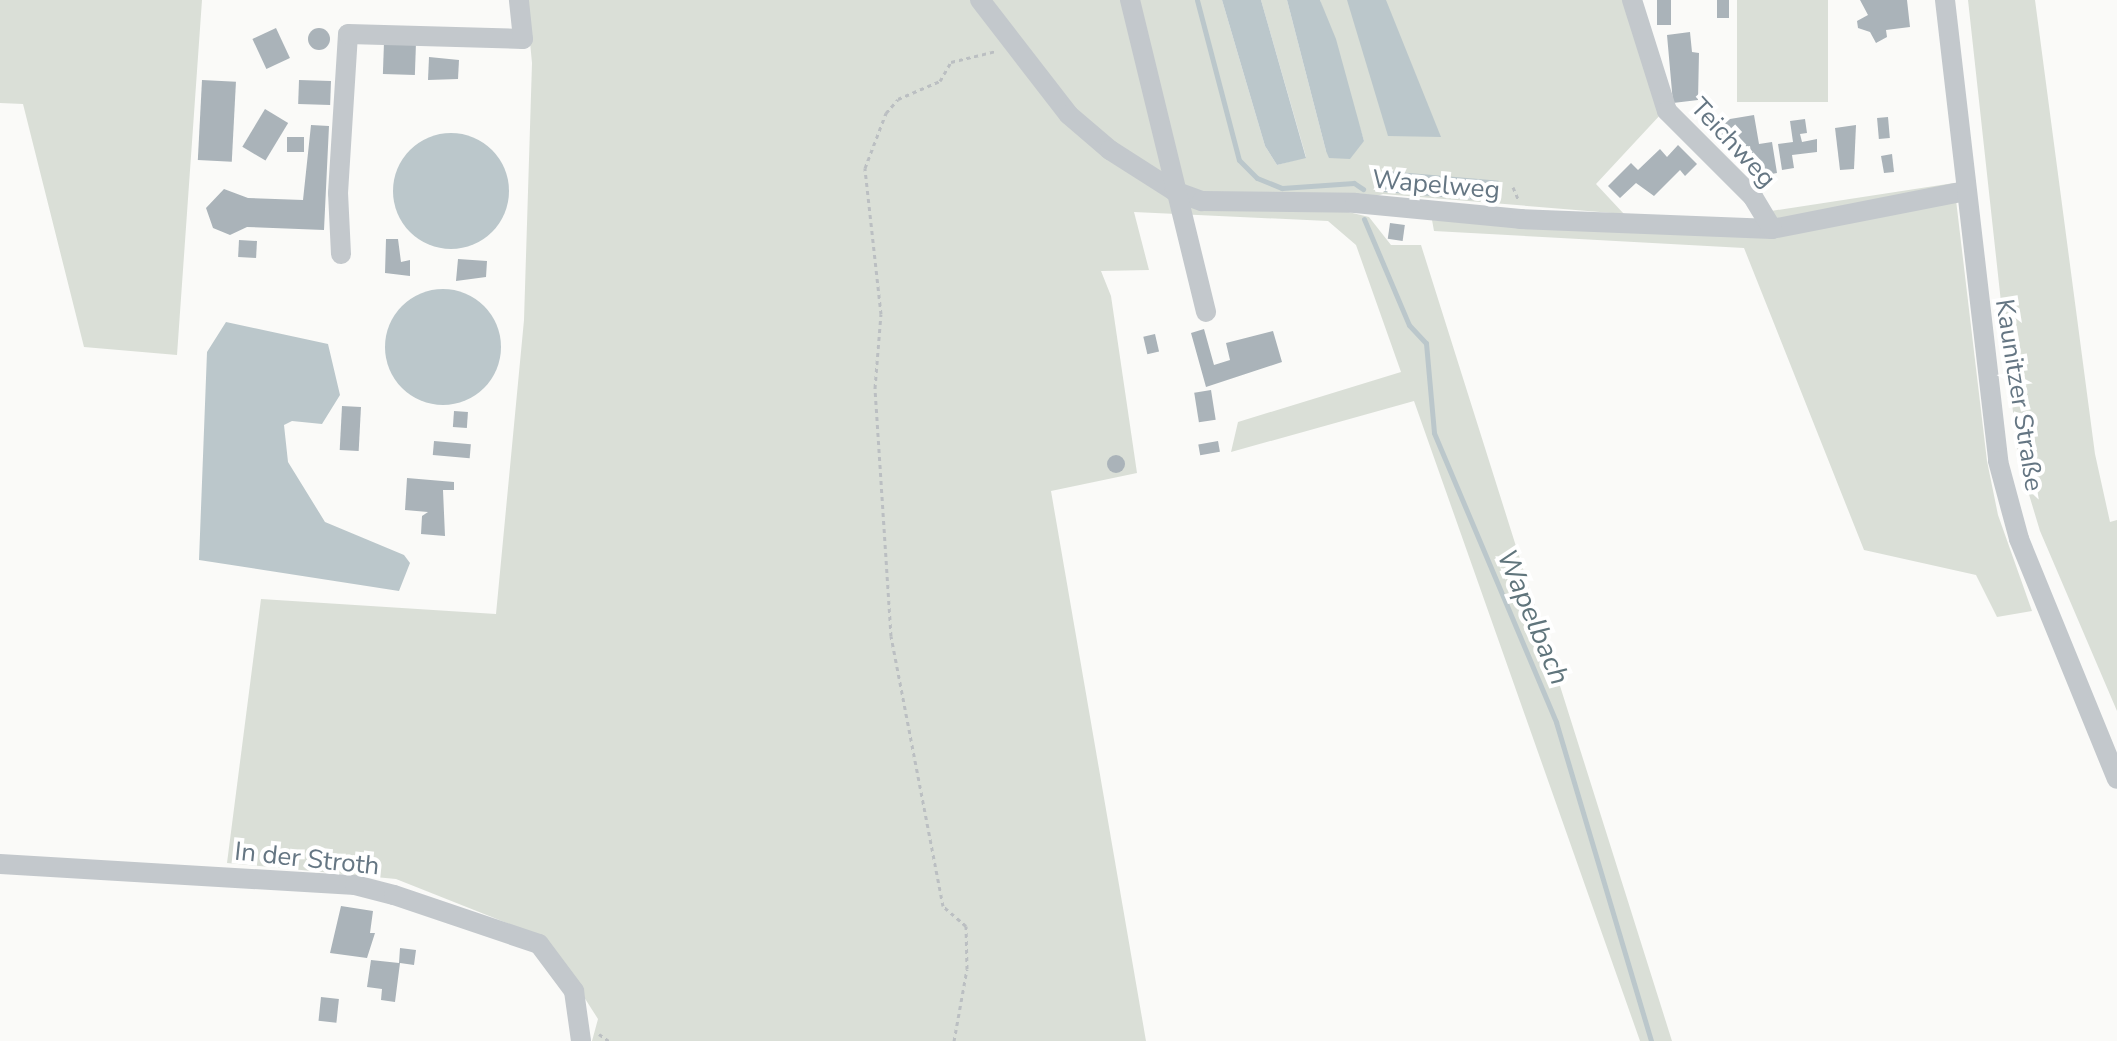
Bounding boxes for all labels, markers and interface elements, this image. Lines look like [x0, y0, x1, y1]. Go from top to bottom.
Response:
street label: Teichweg [1684, 92, 1782, 194]
street label: Wapelweg [1371, 164, 1501, 206]
street label: Kaunitzer Straße [1988, 297, 2050, 493]
water label: Wapelbach [1489, 544, 1577, 690]
street label: In der Stroth [233, 836, 381, 882]

